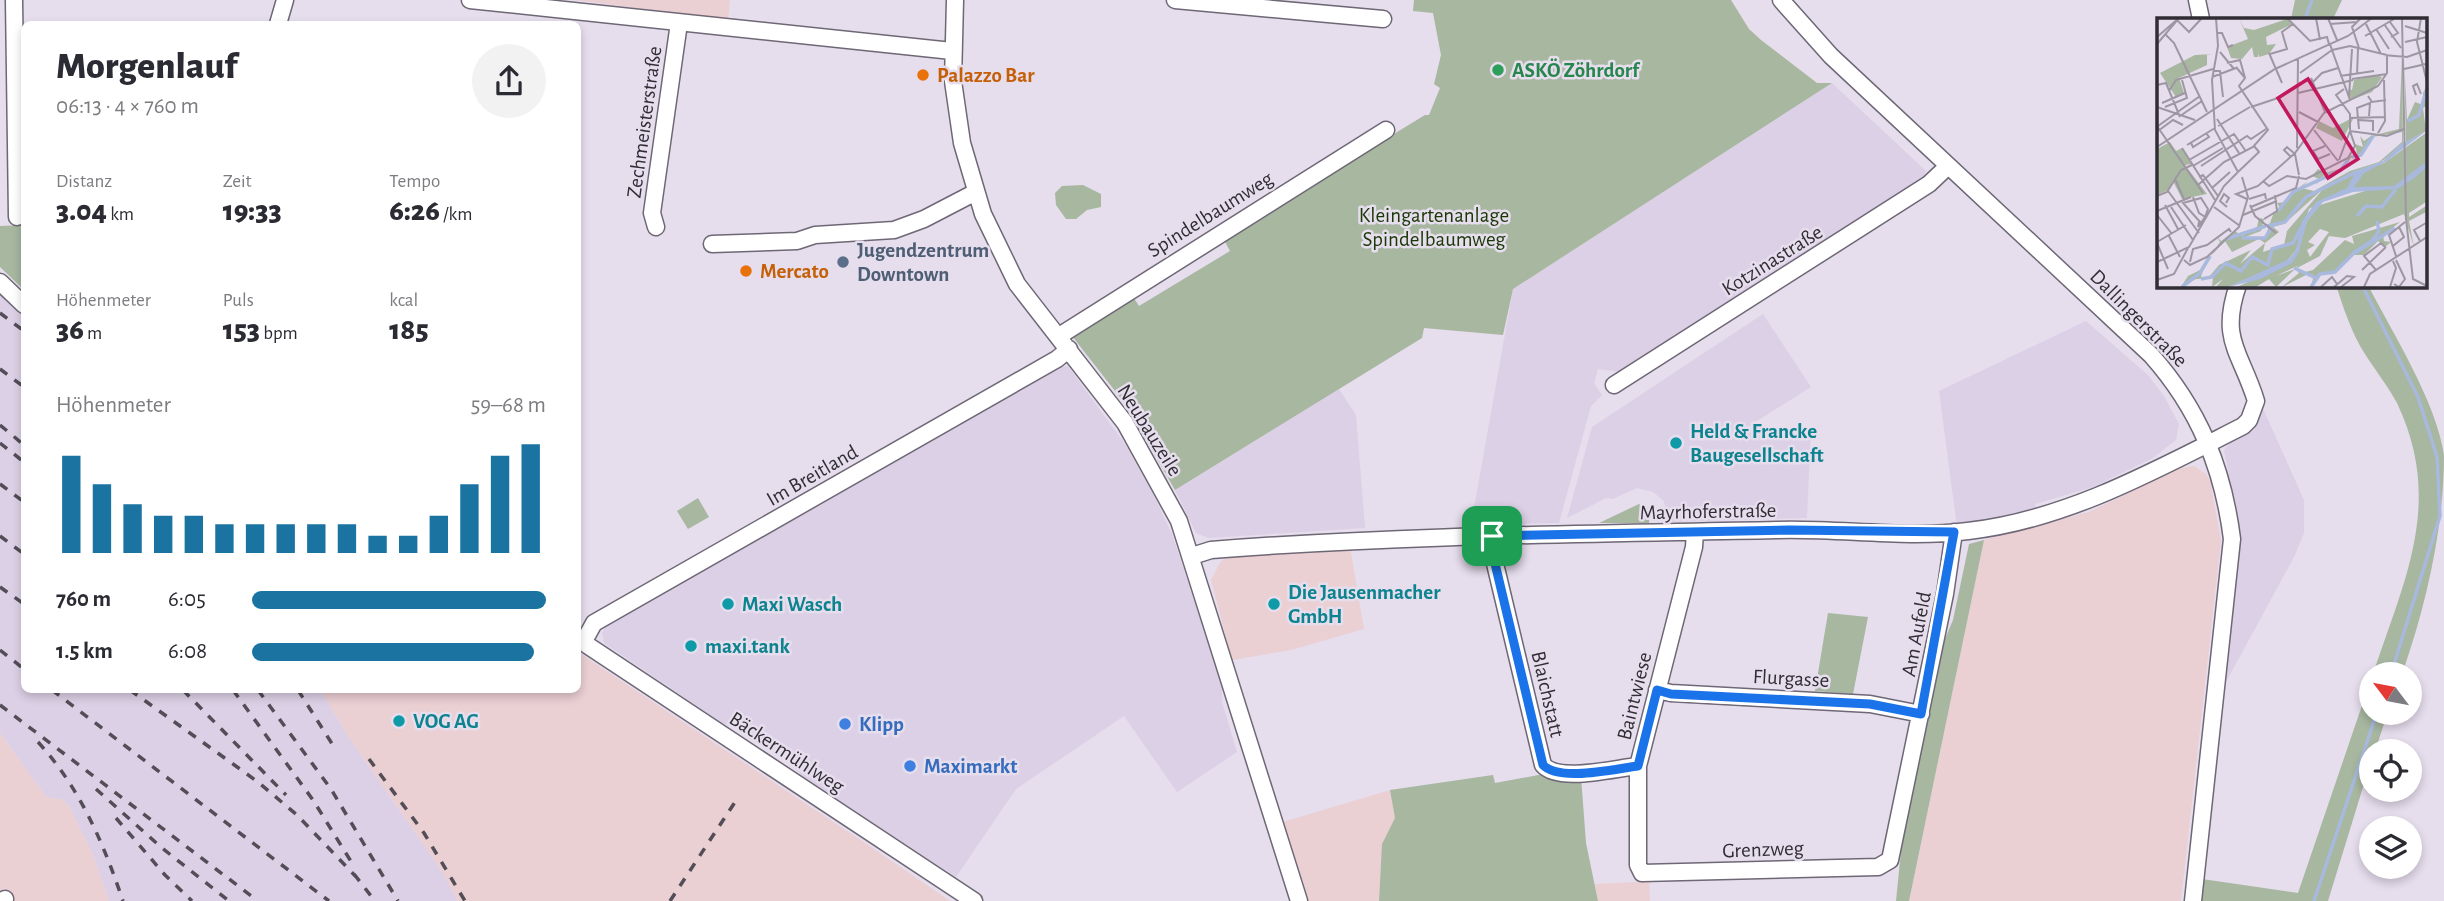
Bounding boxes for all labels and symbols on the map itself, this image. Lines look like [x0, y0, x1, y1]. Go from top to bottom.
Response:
inset map [2157, 18, 2426, 287]
street label: Zechmeisterstraße [623, 45, 666, 199]
place label: ASKÖ Zöhrdorf [1512, 58, 1641, 81]
marker: ASKÖ Zöhrdorf [1490, 62, 1506, 78]
place label: Palazzo Bar [937, 65, 1035, 86]
marker: Palazzo Bar [915, 67, 931, 83]
street label: Spindelbaumweg [1144, 167, 1277, 261]
park label: Kleingartenanlage Spindelbaumweg [1359, 205, 1509, 250]
street label: Kotzinastraße [1718, 221, 1826, 300]
place label: Jugendzentrum Downtown [857, 240, 989, 285]
marker: Jugendzentrum Downtown [835, 254, 851, 270]
place label: Mercato [760, 261, 829, 282]
marker: Mercato [738, 263, 754, 279]
street label: Dallingerstraße [2086, 266, 2191, 371]
street label: Neubauzeile [1113, 381, 1186, 480]
place label: Held & Francke Baugesellschaft [1690, 421, 1824, 466]
marker: Held & Francke Baugesellschaft [1668, 435, 1684, 451]
street label: Im Breitland [763, 441, 861, 510]
street label: Mayrhoferstraße [1639, 500, 1777, 523]
pin [1462, 506, 1522, 566]
place label: Die Jausenmacher GmbH [1288, 582, 1441, 627]
street label: Am Aufeld [1898, 590, 1935, 678]
place label: Maxi Wasch [742, 594, 842, 615]
marker: Maxi Wasch [720, 596, 736, 612]
marker: Die Jausenmacher GmbH [1266, 596, 1282, 612]
place label: maxi.tank [705, 636, 790, 657]
marker: maxi.tank [683, 638, 699, 654]
street label: Blaichstatt [1527, 649, 1568, 740]
street label: Baintwiese [1613, 650, 1656, 742]
north arrow [2359, 662, 2422, 724]
street label: Flurgasse [1752, 666, 1830, 691]
street label: Bäckermühlweg [726, 708, 848, 798]
place label: VOG AG [413, 711, 479, 732]
marker: VOG AG [391, 713, 407, 729]
place label: Klipp [859, 714, 904, 735]
marker: Klipp [837, 716, 853, 732]
place label: Maximarkt [924, 756, 1017, 777]
marker: Maximarkt [902, 758, 918, 774]
street label: Grenzweg [1722, 838, 1805, 861]

